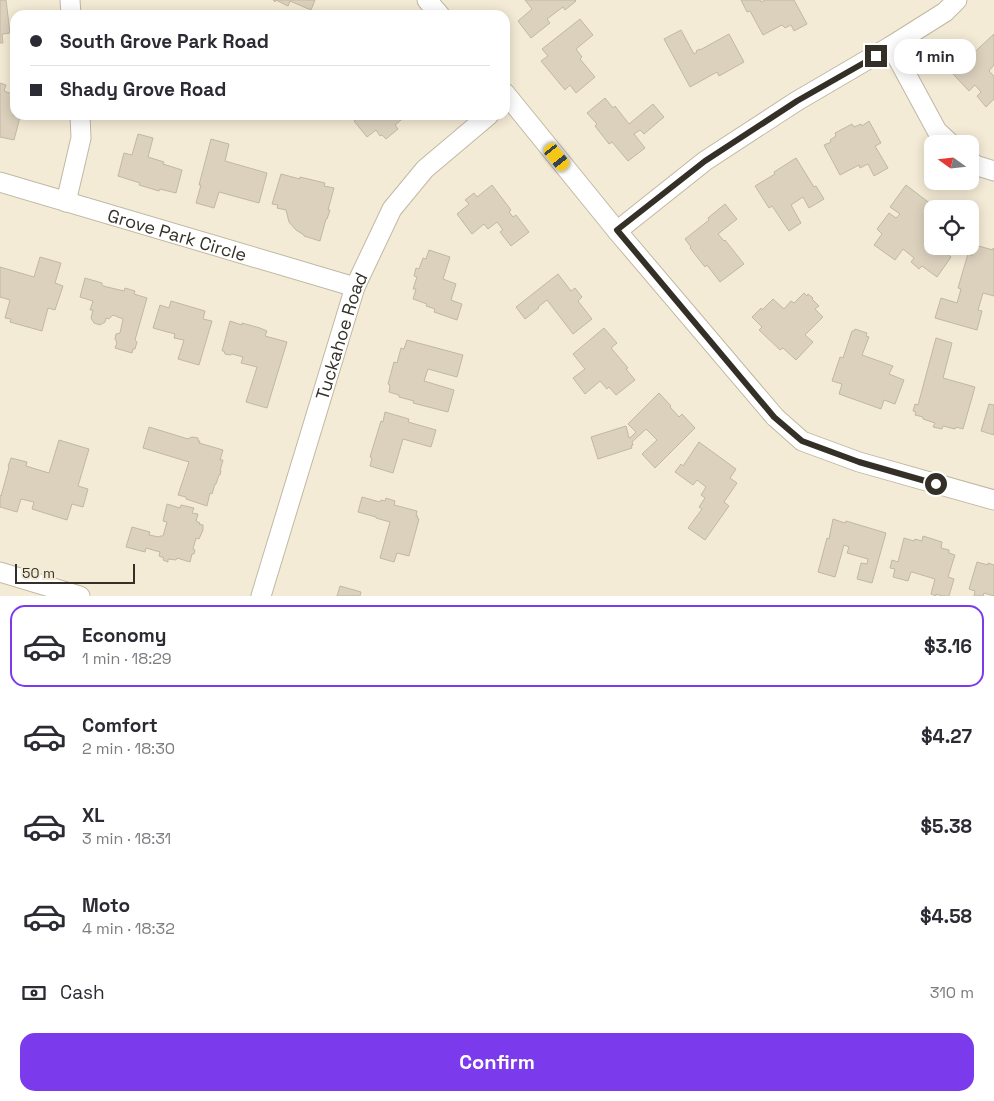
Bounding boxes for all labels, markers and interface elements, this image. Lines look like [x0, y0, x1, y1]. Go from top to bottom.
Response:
text: South Grove Park Road [60, 29, 269, 54]
callout: 1 min [894, 38, 976, 74]
route end [865, 45, 887, 67]
text: 1 min [915, 46, 955, 67]
text: Shady Grove Road [60, 77, 226, 102]
north arrow [924, 135, 979, 190]
map controls [924, 135, 979, 255]
car [541, 141, 572, 173]
button: locate [924, 200, 979, 255]
street label: Grove Park Circle [105, 203, 250, 266]
street label: Tuckahoe Road [310, 268, 372, 403]
route start [925, 473, 947, 495]
scale bar [15, 561, 135, 584]
text: 50 m [22, 564, 55, 582]
text: Economy [82, 623, 166, 648]
icon: car [22, 624, 67, 669]
text: $3.16 [924, 634, 972, 659]
text: 1 min · 18:29 [82, 648, 172, 669]
text: Comfort [82, 713, 158, 738]
icon: car [22, 714, 67, 759]
text: $4.27 [921, 724, 972, 749]
text: 2 min · 18:30 [82, 738, 175, 759]
text: XL [82, 803, 105, 828]
icon: car [22, 804, 67, 849]
text: $5.38 [920, 814, 972, 839]
text: 3 min · 18:31 [82, 828, 171, 849]
text: Moto [82, 893, 130, 918]
icon: car [22, 894, 67, 939]
text: $4.58 [920, 904, 972, 929]
text: 4 min · 18:32 [82, 918, 175, 939]
icon: cash [20, 979, 48, 1007]
text: Cash [60, 980, 105, 1005]
text: 310 m [930, 982, 974, 1003]
button: Confirm [20, 1033, 974, 1091]

